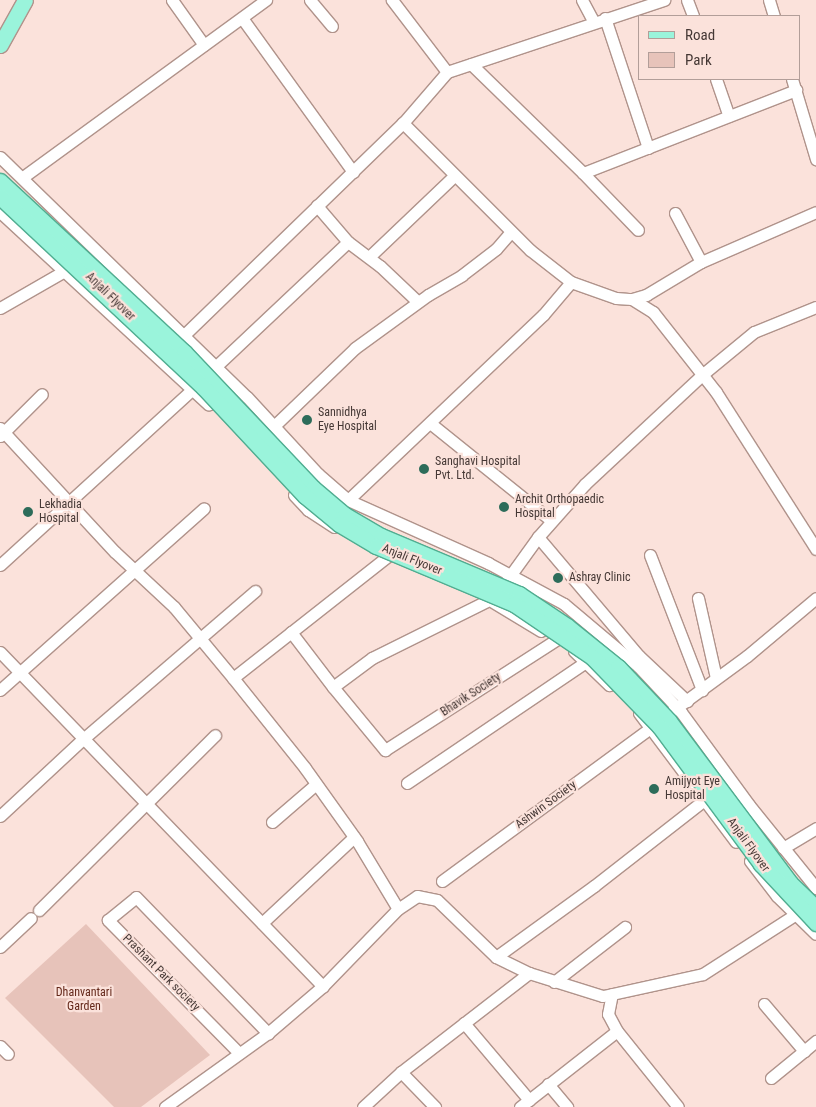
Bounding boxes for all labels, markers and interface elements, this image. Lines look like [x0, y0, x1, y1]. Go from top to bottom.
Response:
legend [638, 15, 801, 80]
text: Road [685, 26, 715, 44]
text: Park [685, 51, 712, 69]
street label: Anjali Flyover [82, 270, 138, 324]
place label: Sannidhya Eye Hospital [318, 406, 377, 434]
marker: Sannidhya Eye Hospital [300, 413, 314, 427]
place label: Sanghavi Hospital Pvt. Ltd. [435, 455, 520, 483]
marker: Sanghavi Hospital Pvt. Ltd. [417, 462, 431, 476]
place label: Archit Orthopaedic Hospital [515, 493, 604, 521]
place label: Lekhadia Hospital [39, 498, 82, 526]
marker: Archit Orthopaedic Hospital [497, 500, 511, 514]
marker: Lekhadia Hospital [21, 505, 35, 519]
street label: Anjali Flyover [380, 541, 444, 579]
marker: Ashray Clinic [551, 571, 565, 585]
place label: Ashray Clinic [569, 571, 630, 585]
street label: Bhavik Society [438, 670, 504, 720]
place label: Amijyot Eye Hospital [665, 775, 720, 803]
street label: Ashwin Society [513, 778, 579, 832]
marker: Amijyot Eye Hospital [647, 782, 661, 796]
street label: Anjali Flyover [724, 815, 772, 875]
street label: Prashant Park society [119, 931, 203, 1015]
park label: Dhanvantari Garden [56, 986, 112, 1014]

